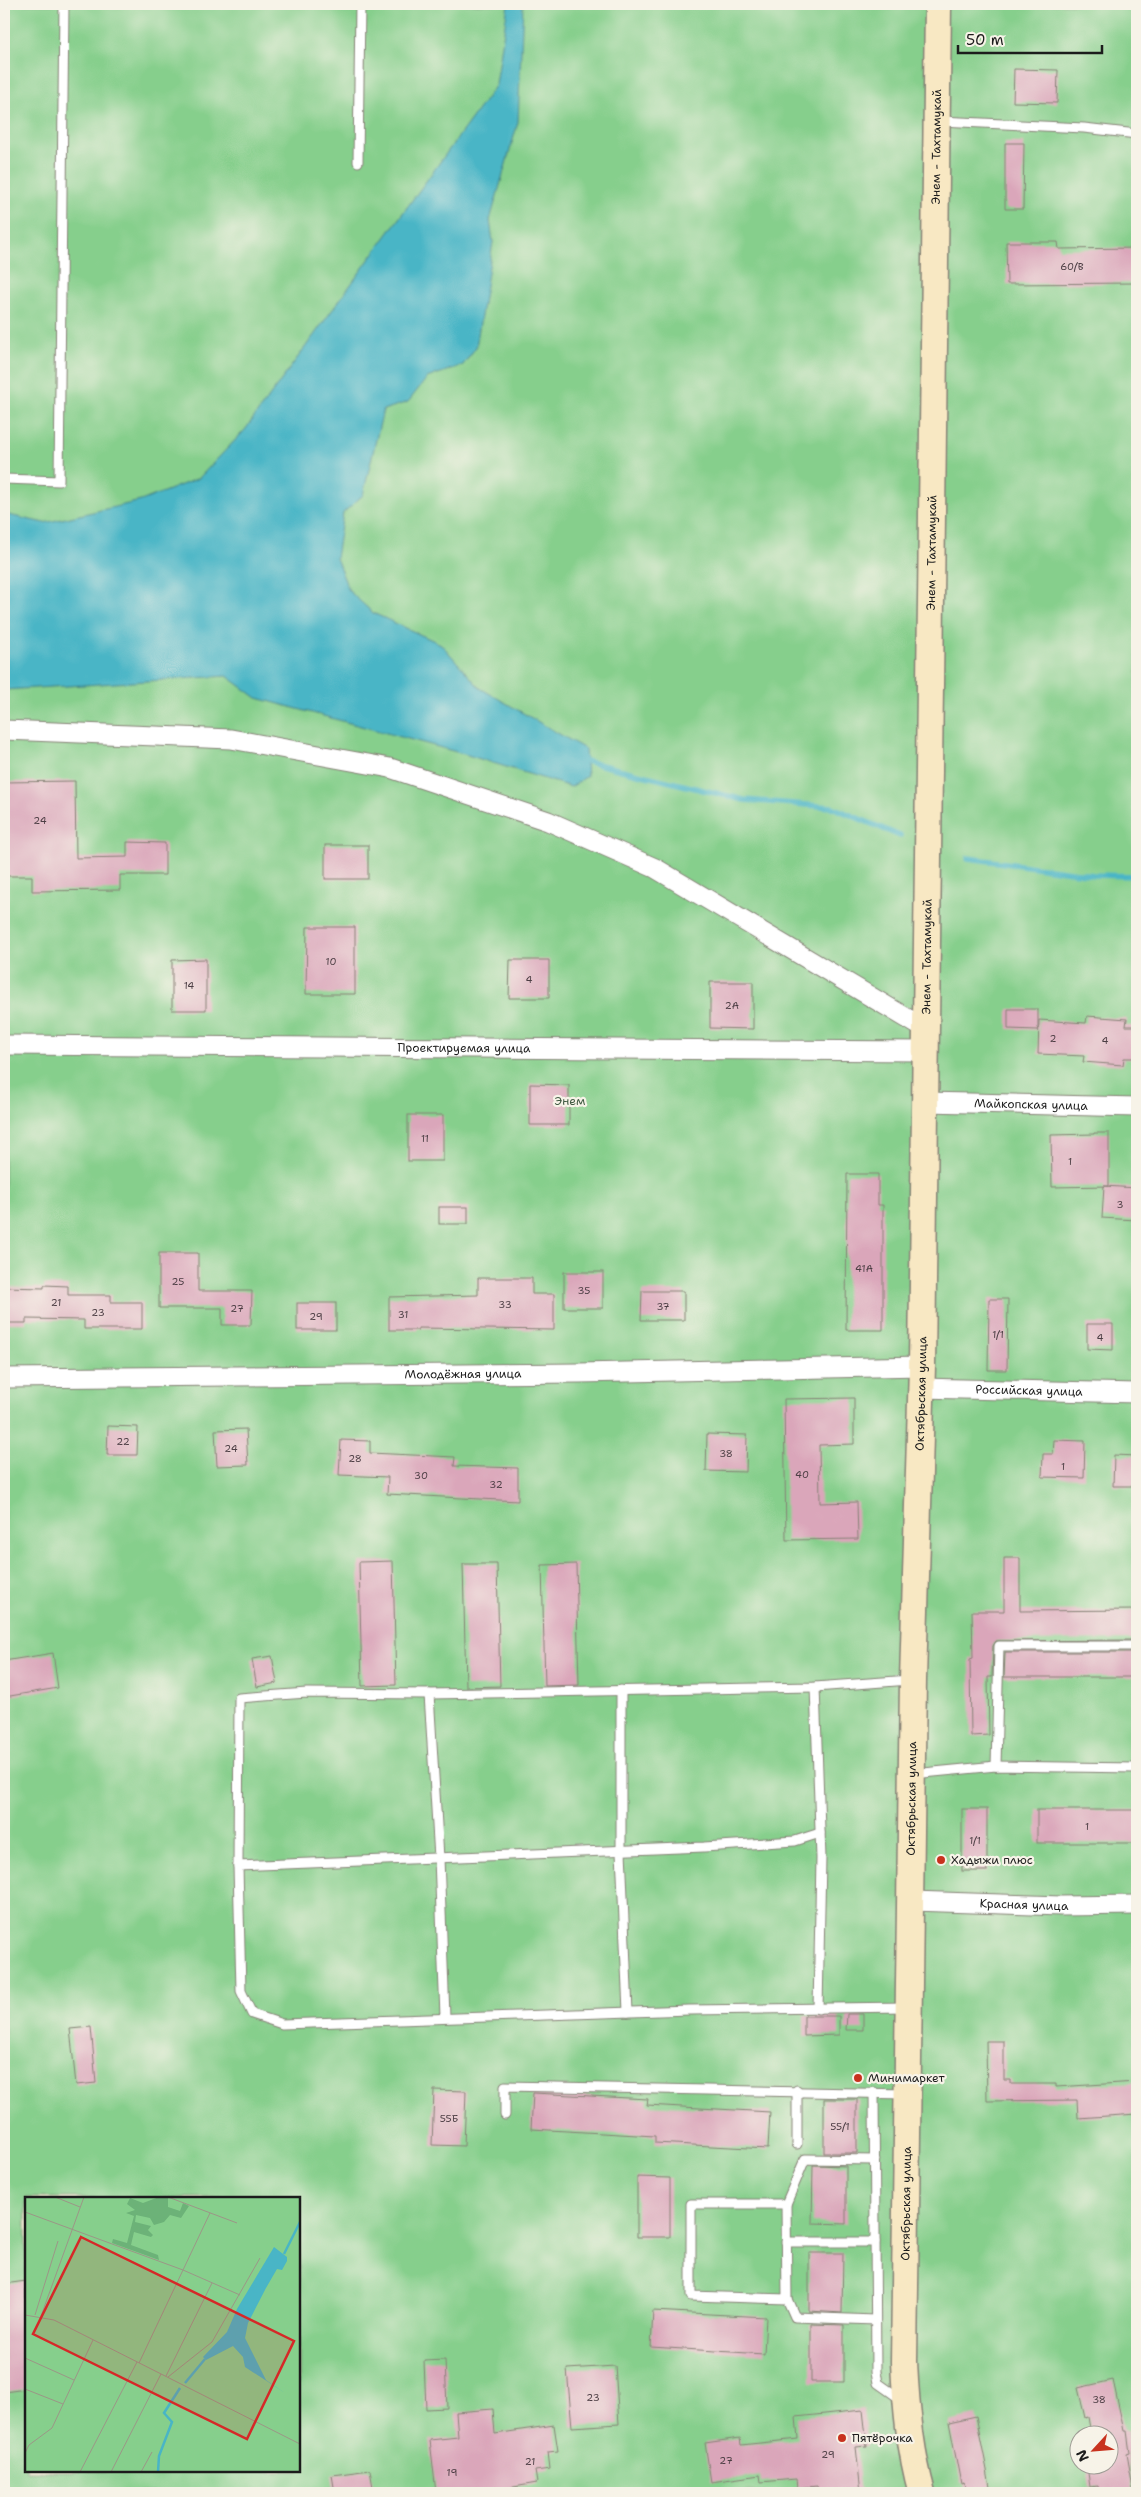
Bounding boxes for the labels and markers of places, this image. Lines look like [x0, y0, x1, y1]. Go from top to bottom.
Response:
place label: Хадыжи плюс [951, 1852, 1033, 1868]
marker: Хадыжи плюс [935, 1854, 947, 1866]
place label: Минимаркет [868, 2070, 946, 2086]
marker: Минимаркет [852, 2072, 864, 2084]
place label: Пятёрочка [852, 2430, 913, 2446]
marker: Пятёрочка [836, 2432, 848, 2444]

